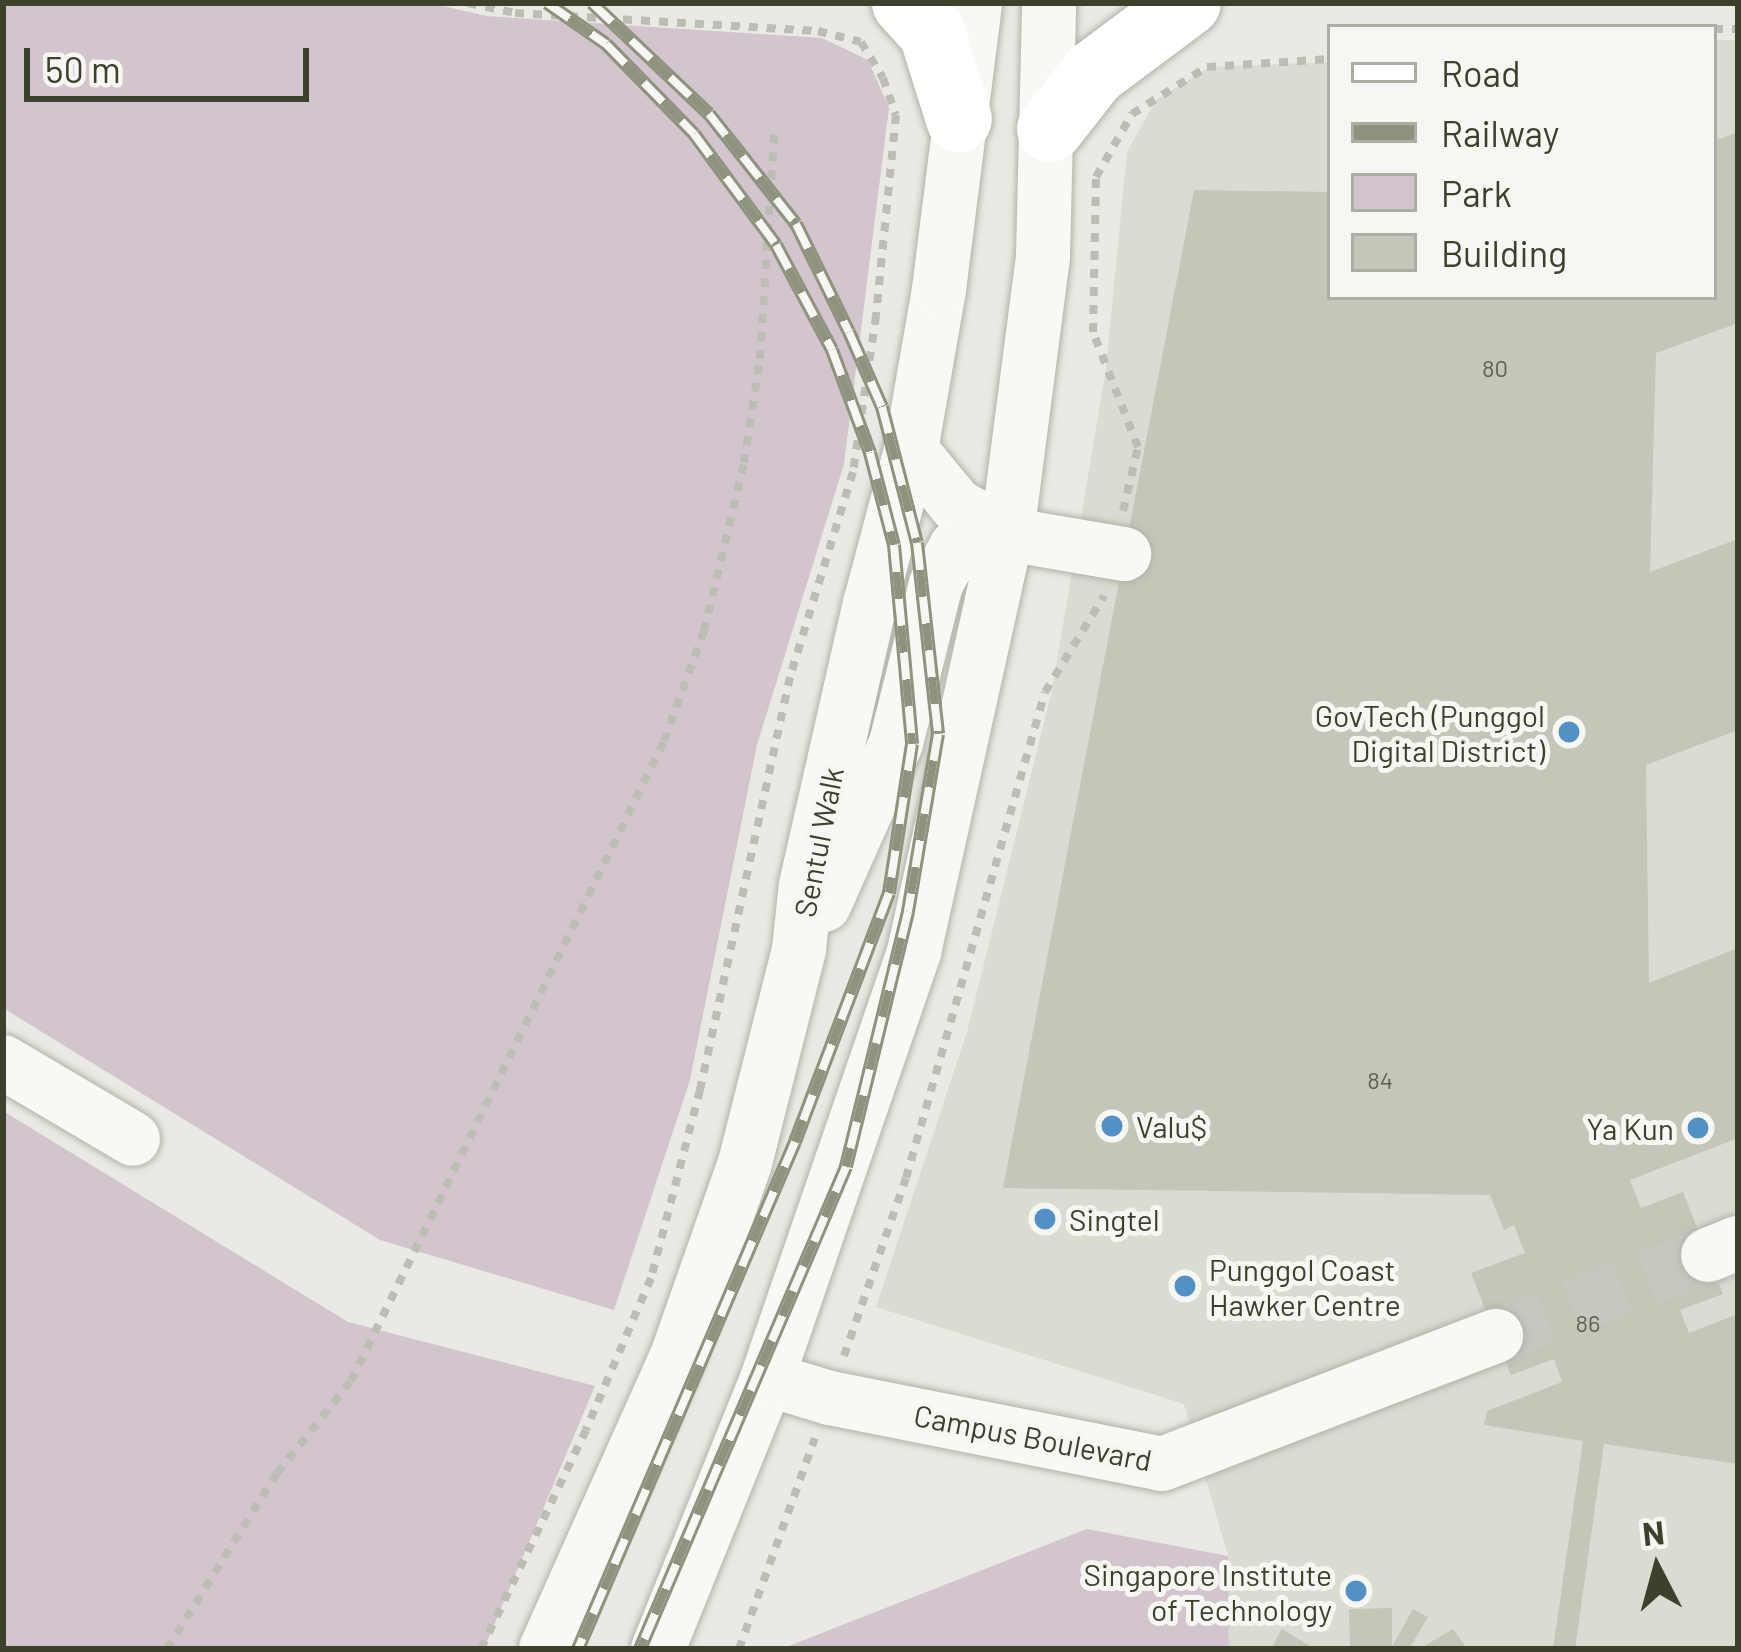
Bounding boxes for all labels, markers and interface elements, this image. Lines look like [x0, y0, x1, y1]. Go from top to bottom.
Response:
scale bar [30, 24, 315, 98]
legend [1327, 24, 1717, 300]
text: 50 m [45, 47, 121, 90]
text: Road [1441, 51, 1521, 94]
text: Railway [1441, 111, 1559, 154]
text: Park [1441, 171, 1512, 214]
text: Building [1441, 231, 1567, 274]
house number: 80 [1482, 354, 1508, 382]
place label: GovTech (Punggol Digital District) [1315, 697, 1545, 768]
marker: GovTech (Punggol Digital District) [1556, 719, 1582, 745]
street label: Sentul Walk [786, 764, 850, 920]
house number: 84 [1367, 1066, 1393, 1094]
place label: Valu$ [1136, 1108, 1207, 1144]
place label: Ya Kun [1586, 1110, 1674, 1146]
marker: Valu$ [1099, 1113, 1125, 1139]
marker: Ya Kun [1685, 1115, 1711, 1141]
place label: Singtel [1069, 1201, 1160, 1237]
marker: Singtel [1032, 1206, 1058, 1232]
place label: Punggol Coast Hawker Centre [1209, 1251, 1401, 1322]
marker: Punggol Coast Hawker Centre [1172, 1273, 1198, 1299]
house number: 86 [1576, 1309, 1600, 1337]
street label: Campus Boulevard [911, 1396, 1155, 1478]
north arrow [1597, 1508, 1717, 1628]
text: N [1640, 1511, 1666, 1553]
place label: Singapore Institute of Technology [1083, 1556, 1332, 1626]
marker: Singapore Institute of Technology [1343, 1578, 1369, 1604]

